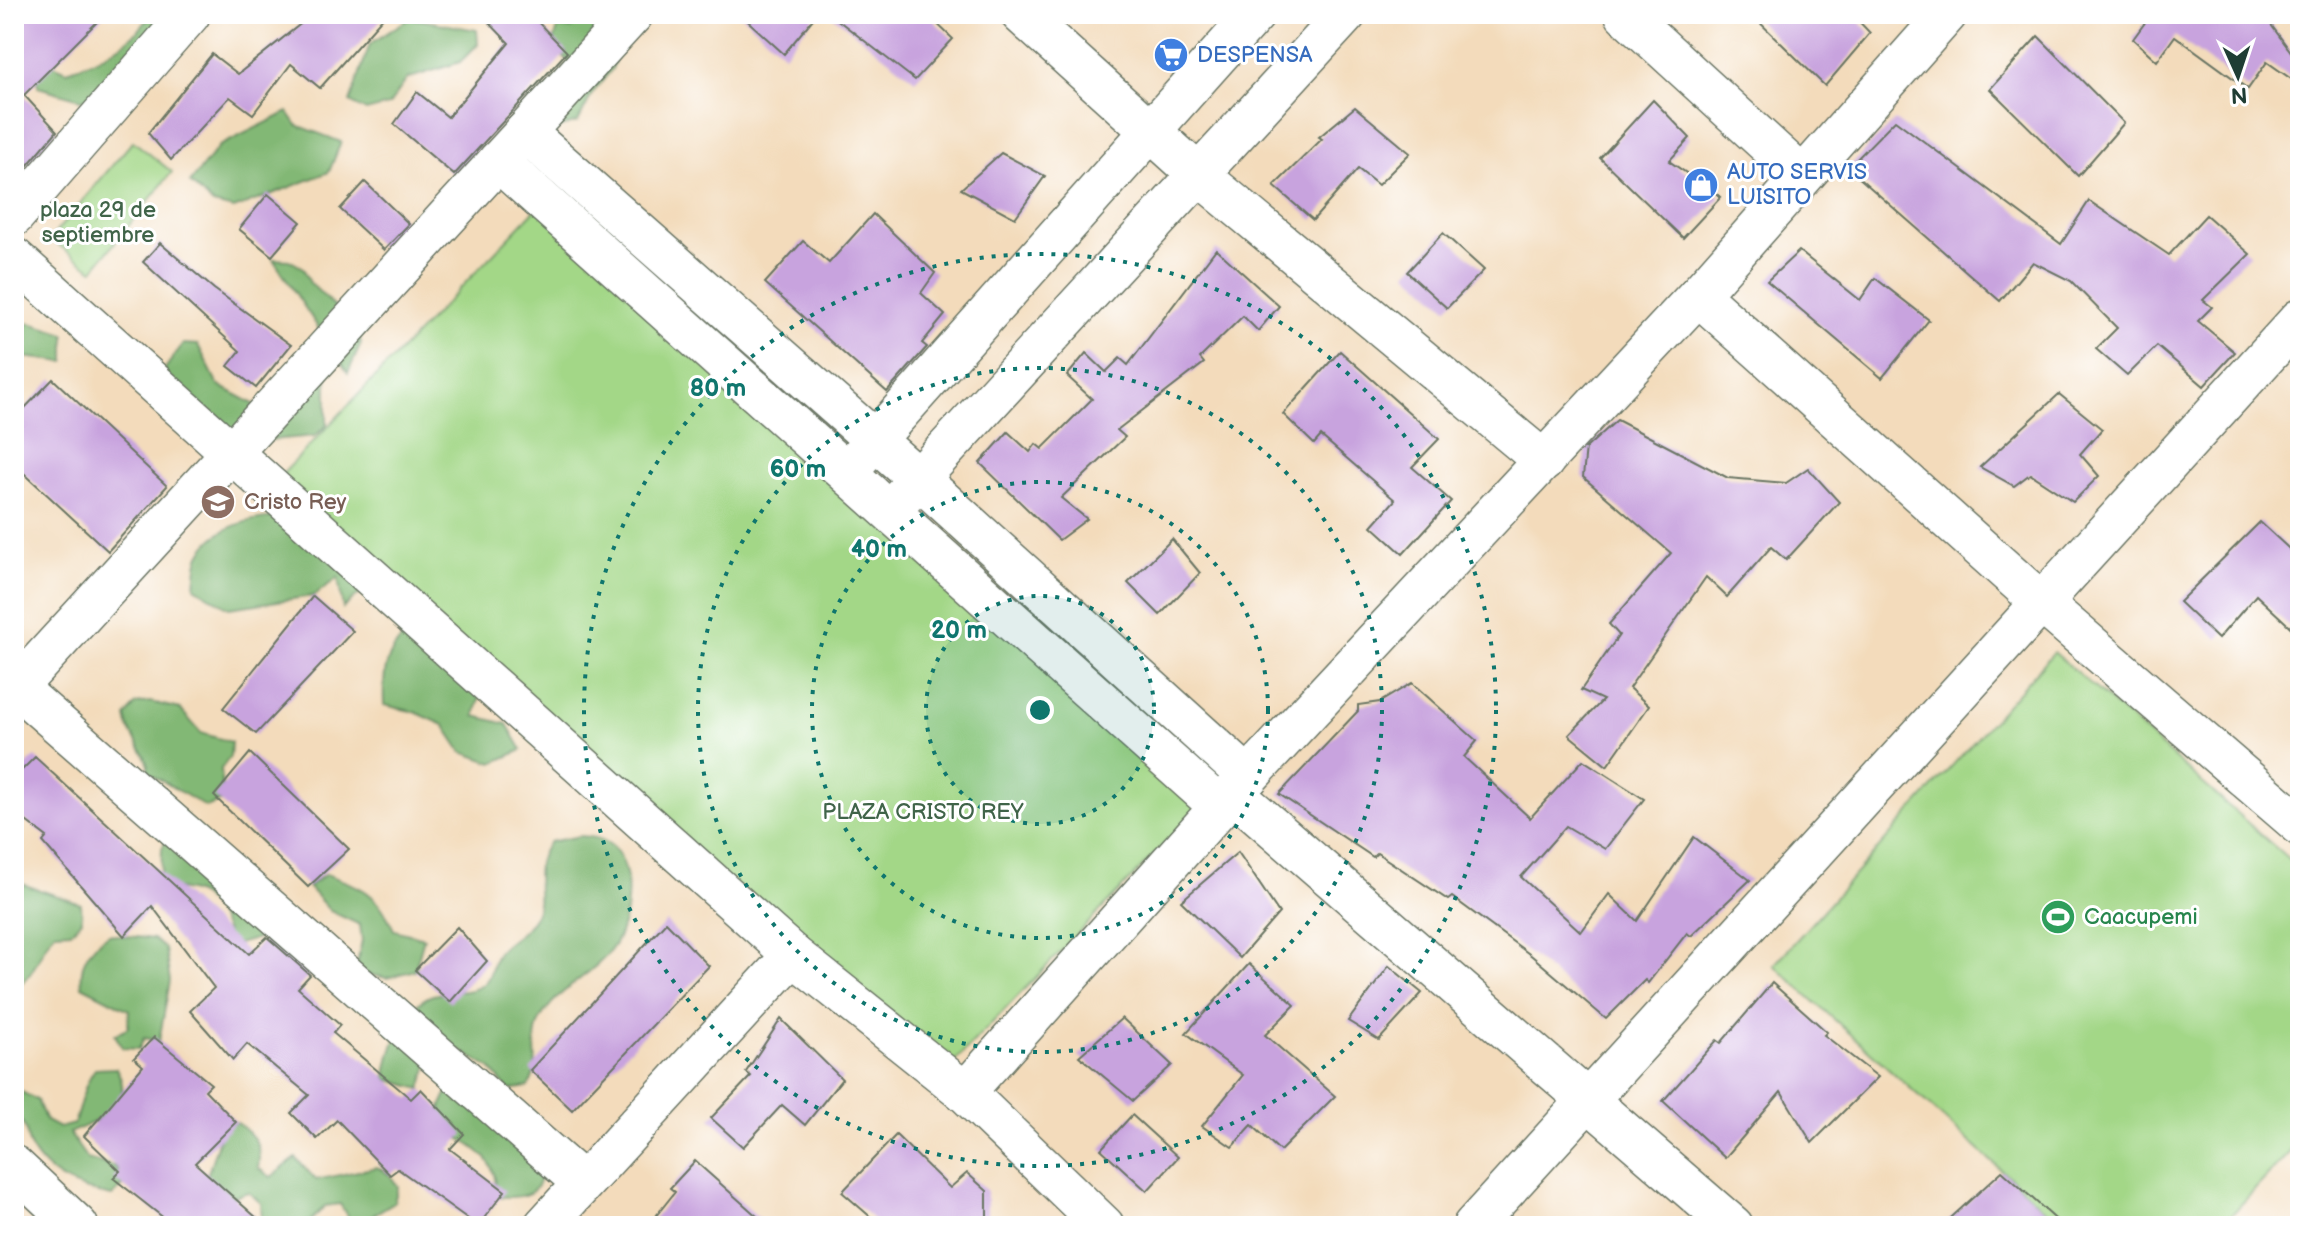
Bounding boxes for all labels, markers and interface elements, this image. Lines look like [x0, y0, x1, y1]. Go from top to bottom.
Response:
supermarket icon: DESPENSA [1152, 36, 1190, 74]
north arrow [2198, 36, 2278, 116]
place label: DESPENSA [1197, 42, 1313, 69]
text: N [2230, 81, 2248, 108]
place label: AUTO SERVIS LUISITO [1727, 159, 1867, 211]
shop icon: AUTO SERVIS LUISITO [1682, 166, 1720, 204]
park label: plaza 29 de septiembre [40, 197, 156, 249]
text: 80 m [690, 374, 746, 403]
text: 60 m [770, 455, 826, 484]
school or university icon: Cristo Rey [199, 483, 237, 521]
place label: Cristo Rey [244, 489, 347, 516]
text: 40 m [851, 535, 907, 564]
text: 20 m [931, 616, 987, 645]
centre of rings [1026, 696, 1054, 724]
park label: PLAZA CRISTO REY [822, 799, 1024, 826]
sports icon: Caacupemi [2039, 898, 2077, 936]
place label: Caacupemi [2084, 904, 2198, 931]

